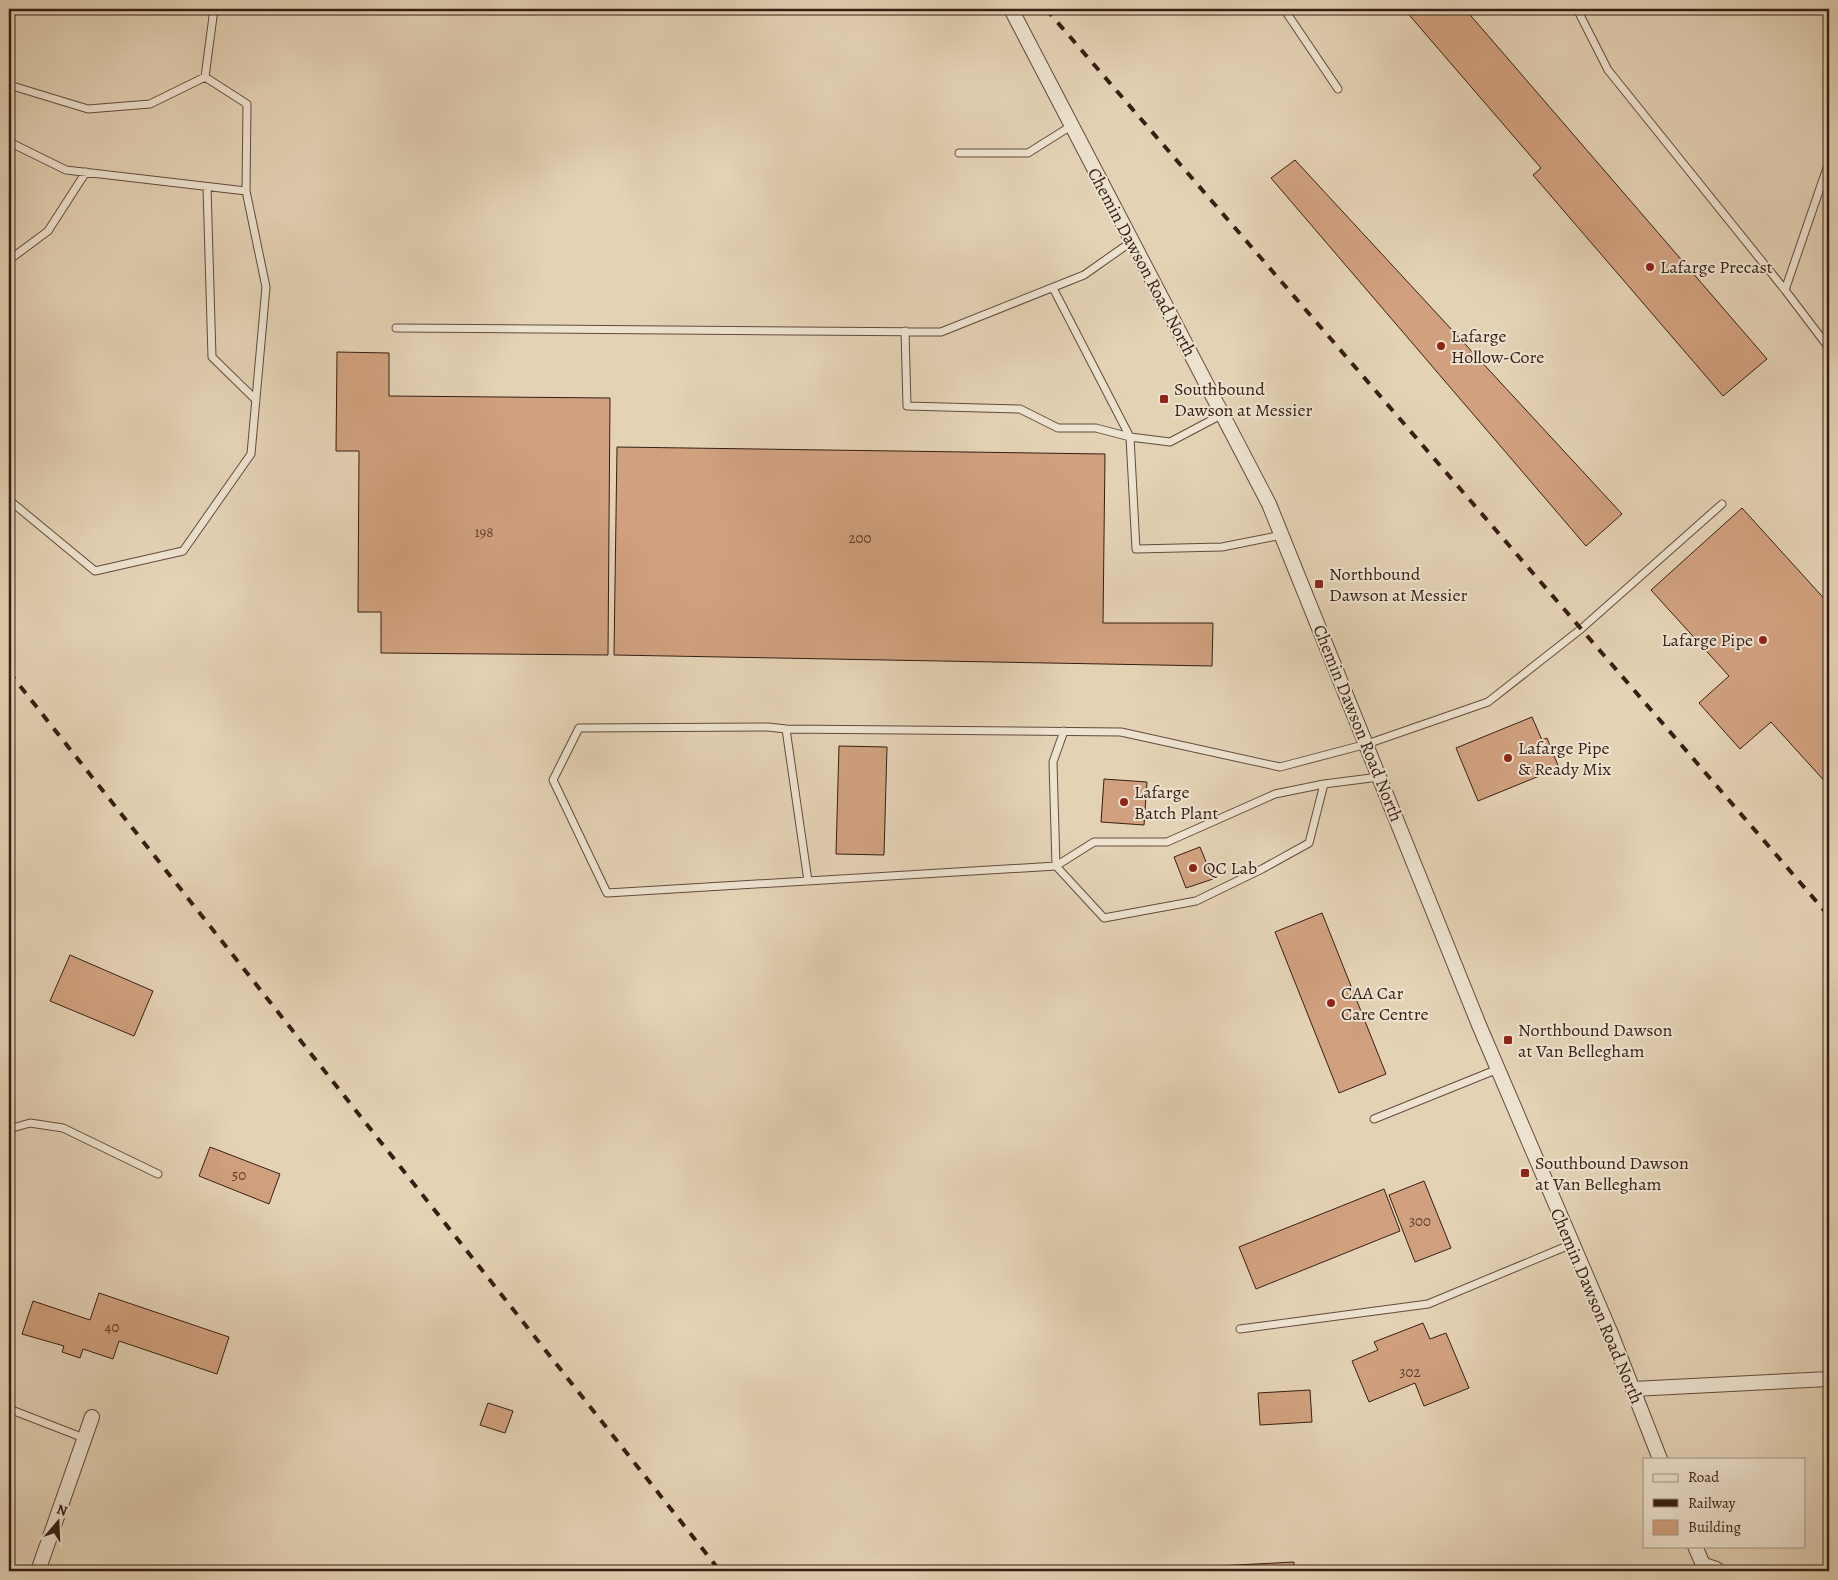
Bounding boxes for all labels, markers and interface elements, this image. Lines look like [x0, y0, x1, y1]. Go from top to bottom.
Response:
street label: Chemin Dawson Road North [1082, 163, 1202, 361]
place label: Lafarge Precast [1660, 255, 1773, 279]
marker: Lafarge Precast [1644, 261, 1656, 273]
place label: Lafarge Hollow-Core [1451, 324, 1544, 369]
marker: Lafarge Hollow-Core [1435, 340, 1447, 352]
place label: Southbound Dawson at Messier [1174, 377, 1312, 422]
marker: Southbound Dawson at Messier [1158, 393, 1170, 405]
house number: 198 [474, 522, 494, 542]
house number: 200 [848, 528, 872, 548]
place label: Northbound Dawson at Messier [1329, 562, 1467, 607]
marker: Northbound Dawson at Messier [1313, 578, 1325, 590]
street label: Chemin Dawson Road North [1307, 621, 1409, 825]
place label: Lafarge Pipe [1661, 628, 1753, 652]
marker: Lafarge Pipe [1757, 634, 1769, 646]
place label: Lafarge Pipe & Ready Mix [1518, 736, 1611, 781]
marker: Lafarge Pipe & Ready Mix [1502, 752, 1514, 764]
place label: Lafarge Batch Plant [1134, 780, 1218, 825]
marker: Lafarge Batch Plant [1118, 796, 1130, 808]
place label: QC Lab [1203, 856, 1257, 880]
marker: QC Lab [1187, 862, 1199, 874]
place label: CAA Car Care Centre [1341, 981, 1429, 1026]
marker: CAA Car Care Centre [1325, 997, 1337, 1009]
place label: Northbound Dawson at Van Bellegham [1518, 1018, 1673, 1063]
marker: Northbound Dawson at Van Bellegham [1502, 1034, 1514, 1046]
place label: Southbound Dawson at Van Bellegham [1535, 1151, 1689, 1196]
house number: 50 [232, 1165, 246, 1185]
marker: Southbound Dawson at Van Bellegham [1519, 1167, 1531, 1179]
street label: Chemin Dawson Road North [1545, 1204, 1649, 1408]
house number: 300 [1409, 1211, 1431, 1231]
house number: 40 [105, 1317, 119, 1337]
house number: 302 [1399, 1362, 1421, 1382]
legend [1643, 1458, 1806, 1548]
text: Road [1688, 1467, 1720, 1487]
text: Railway [1688, 1493, 1736, 1513]
north arrow [32, 1498, 82, 1548]
text: N [54, 1500, 70, 1521]
text: Building [1688, 1517, 1741, 1537]

